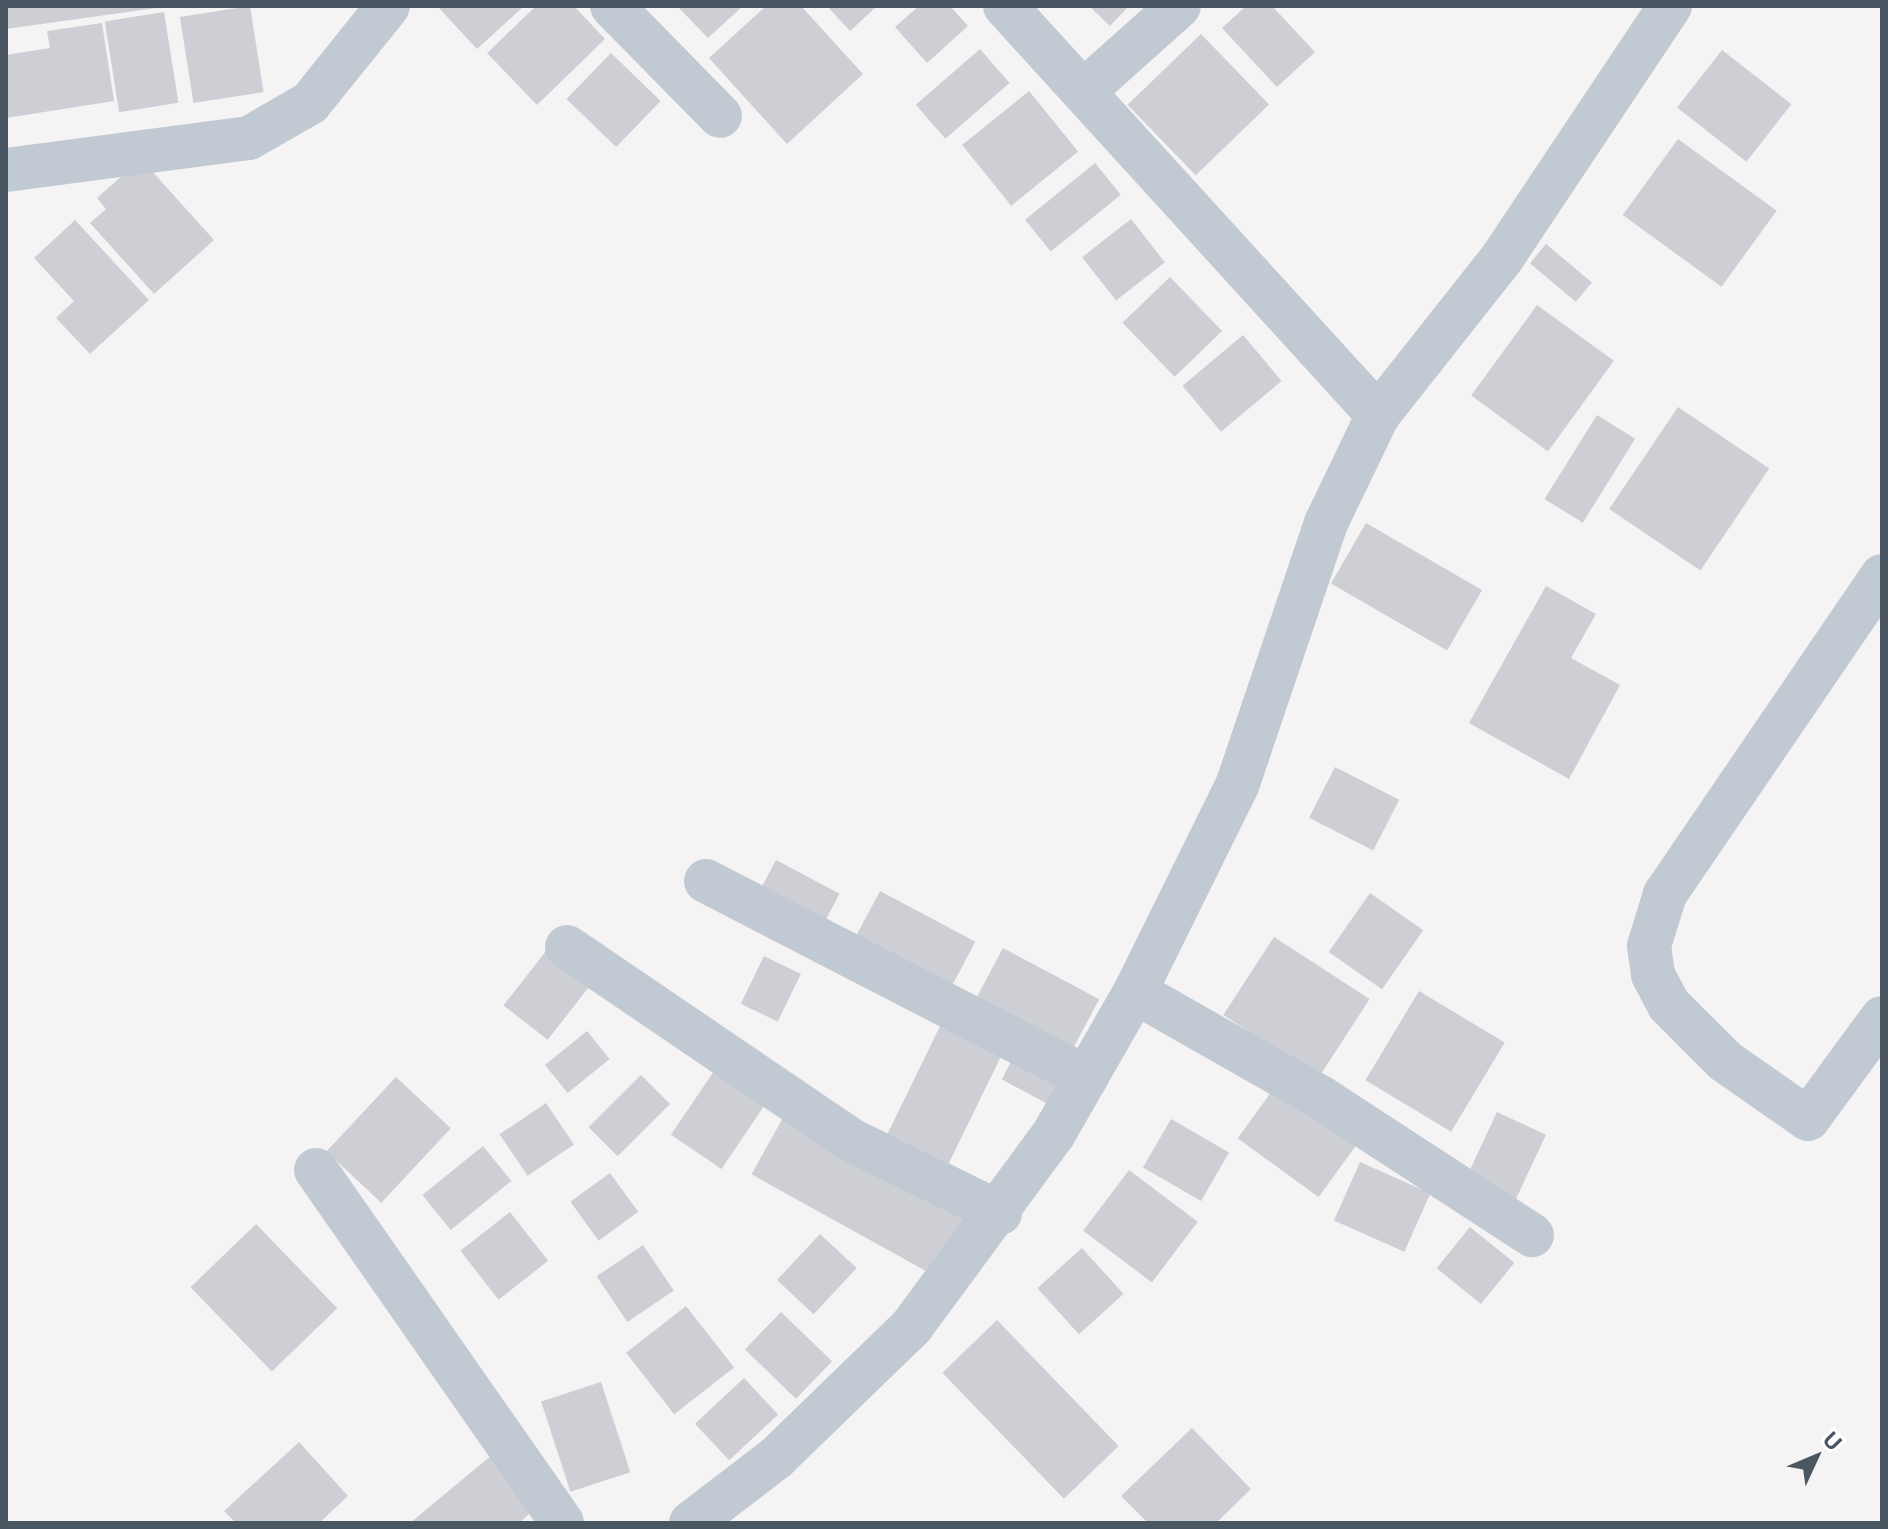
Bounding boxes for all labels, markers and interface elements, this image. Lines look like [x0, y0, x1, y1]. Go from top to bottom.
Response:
north arrow [1776, 1417, 1856, 1497]
text: U [1817, 1424, 1850, 1457]

